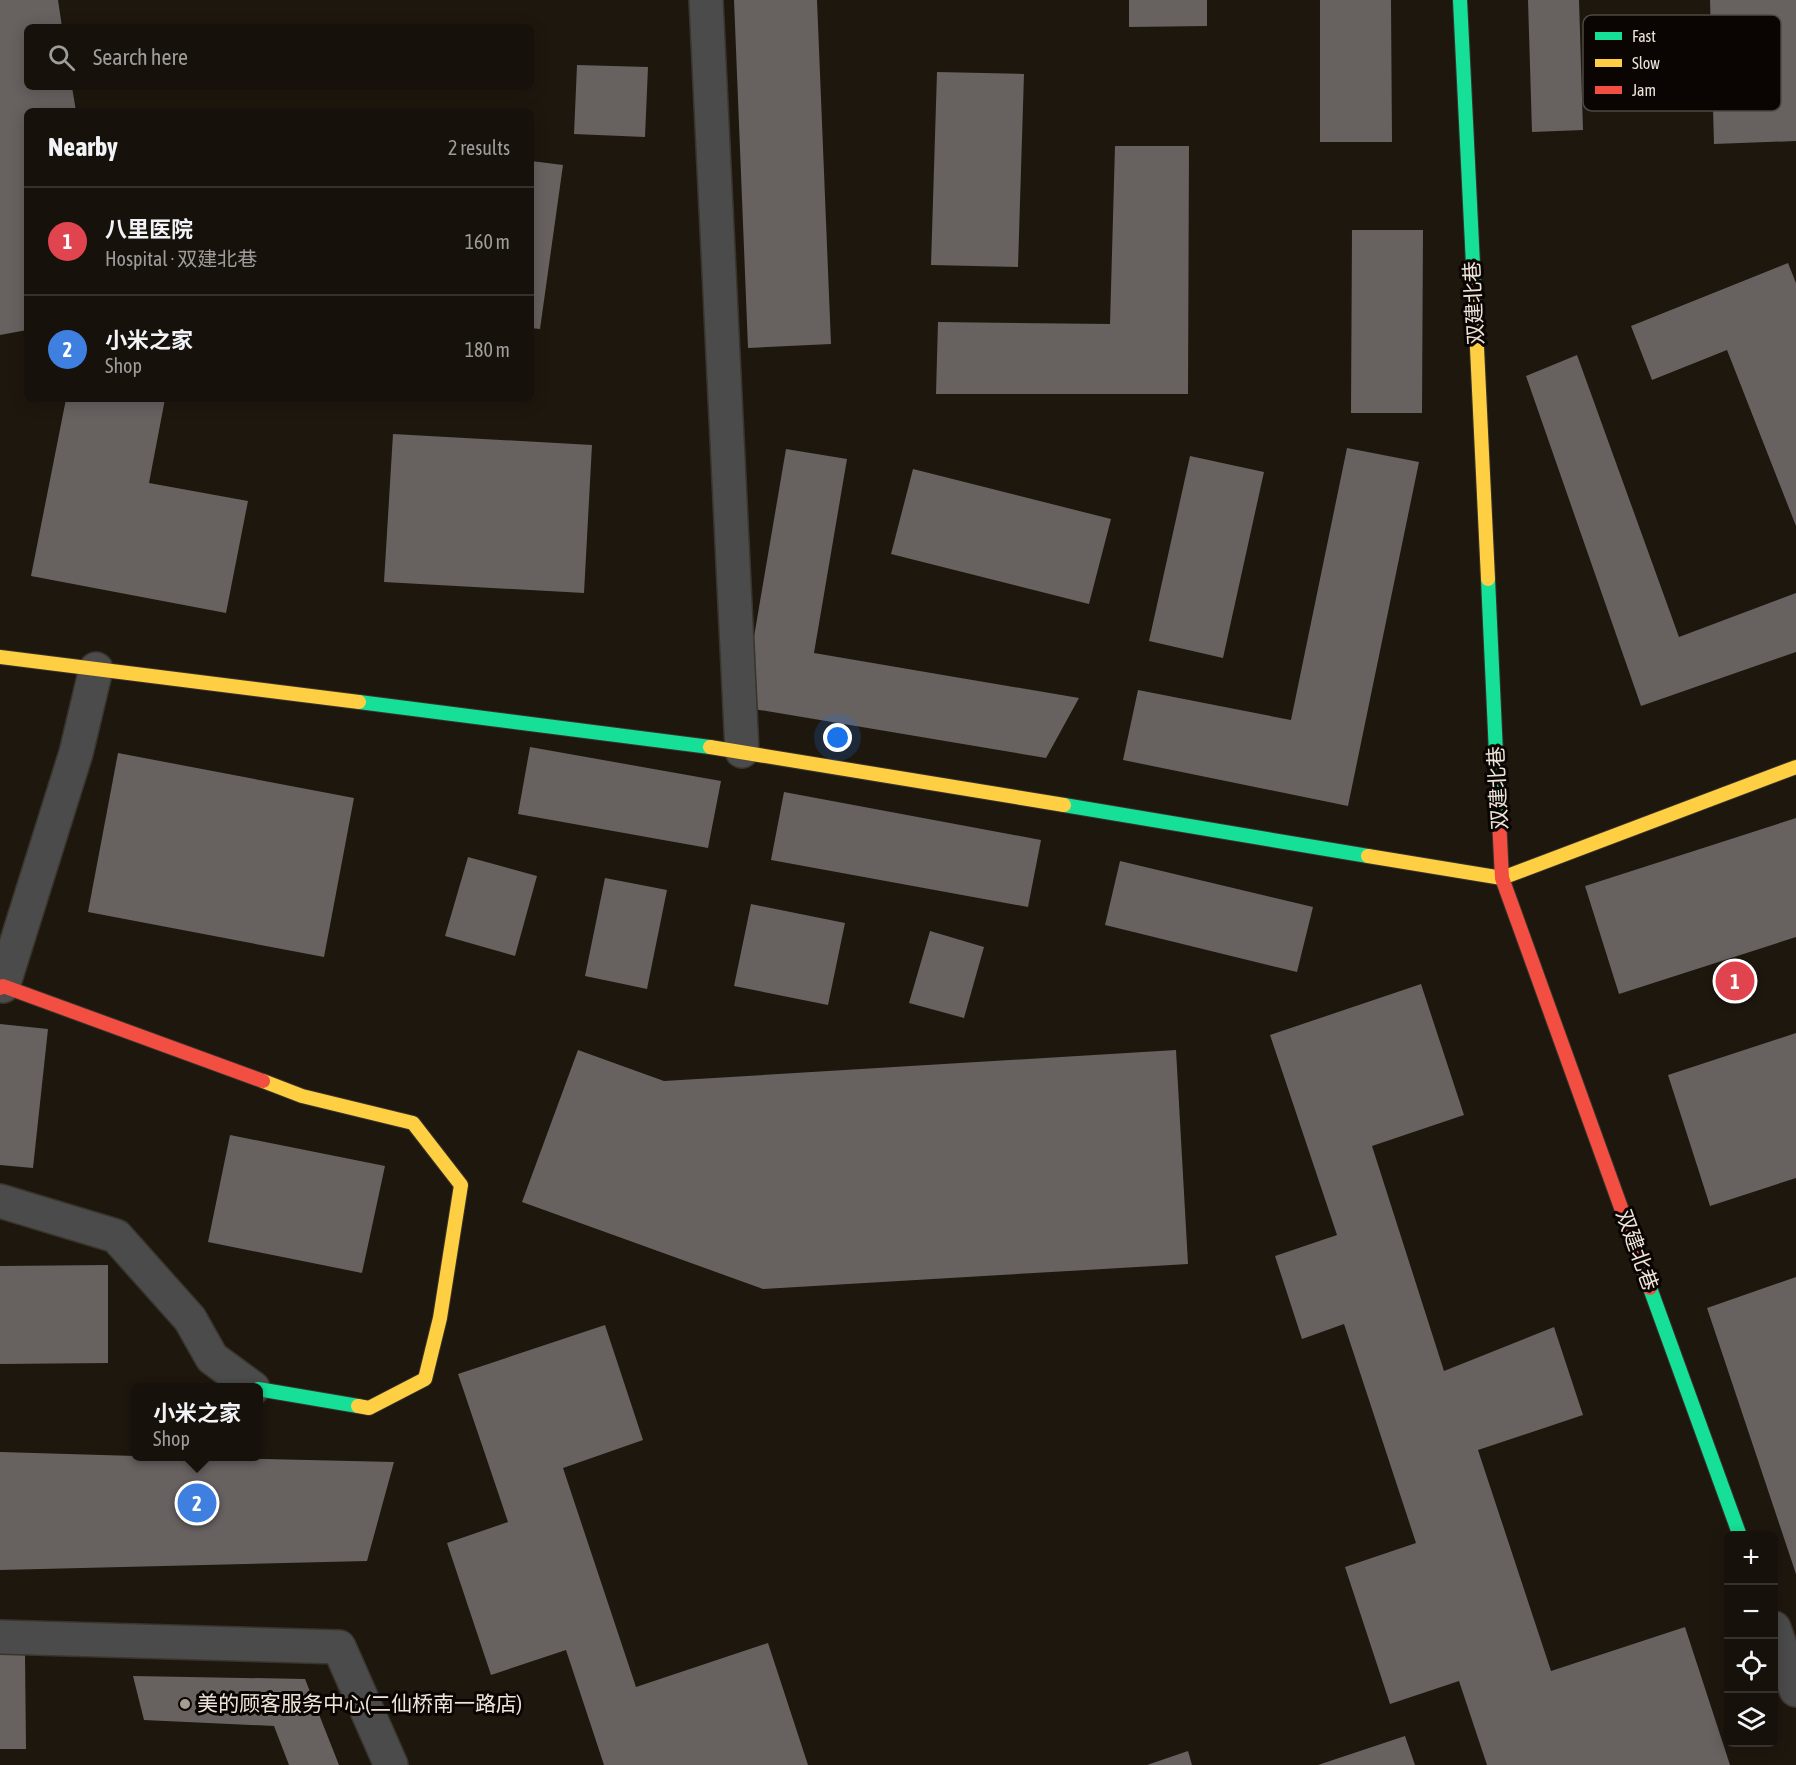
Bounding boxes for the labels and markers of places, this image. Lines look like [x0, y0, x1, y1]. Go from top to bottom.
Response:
pin: 1 [1716, 958, 1754, 1004]
pin: 2 [178, 1480, 216, 1526]
place label: 美的顾客服务中心(二仙桥南一路店) [197, 1691, 522, 1715]
marker: 美的顾客服务中心(二仙桥南一路店) [178, 1697, 192, 1711]

